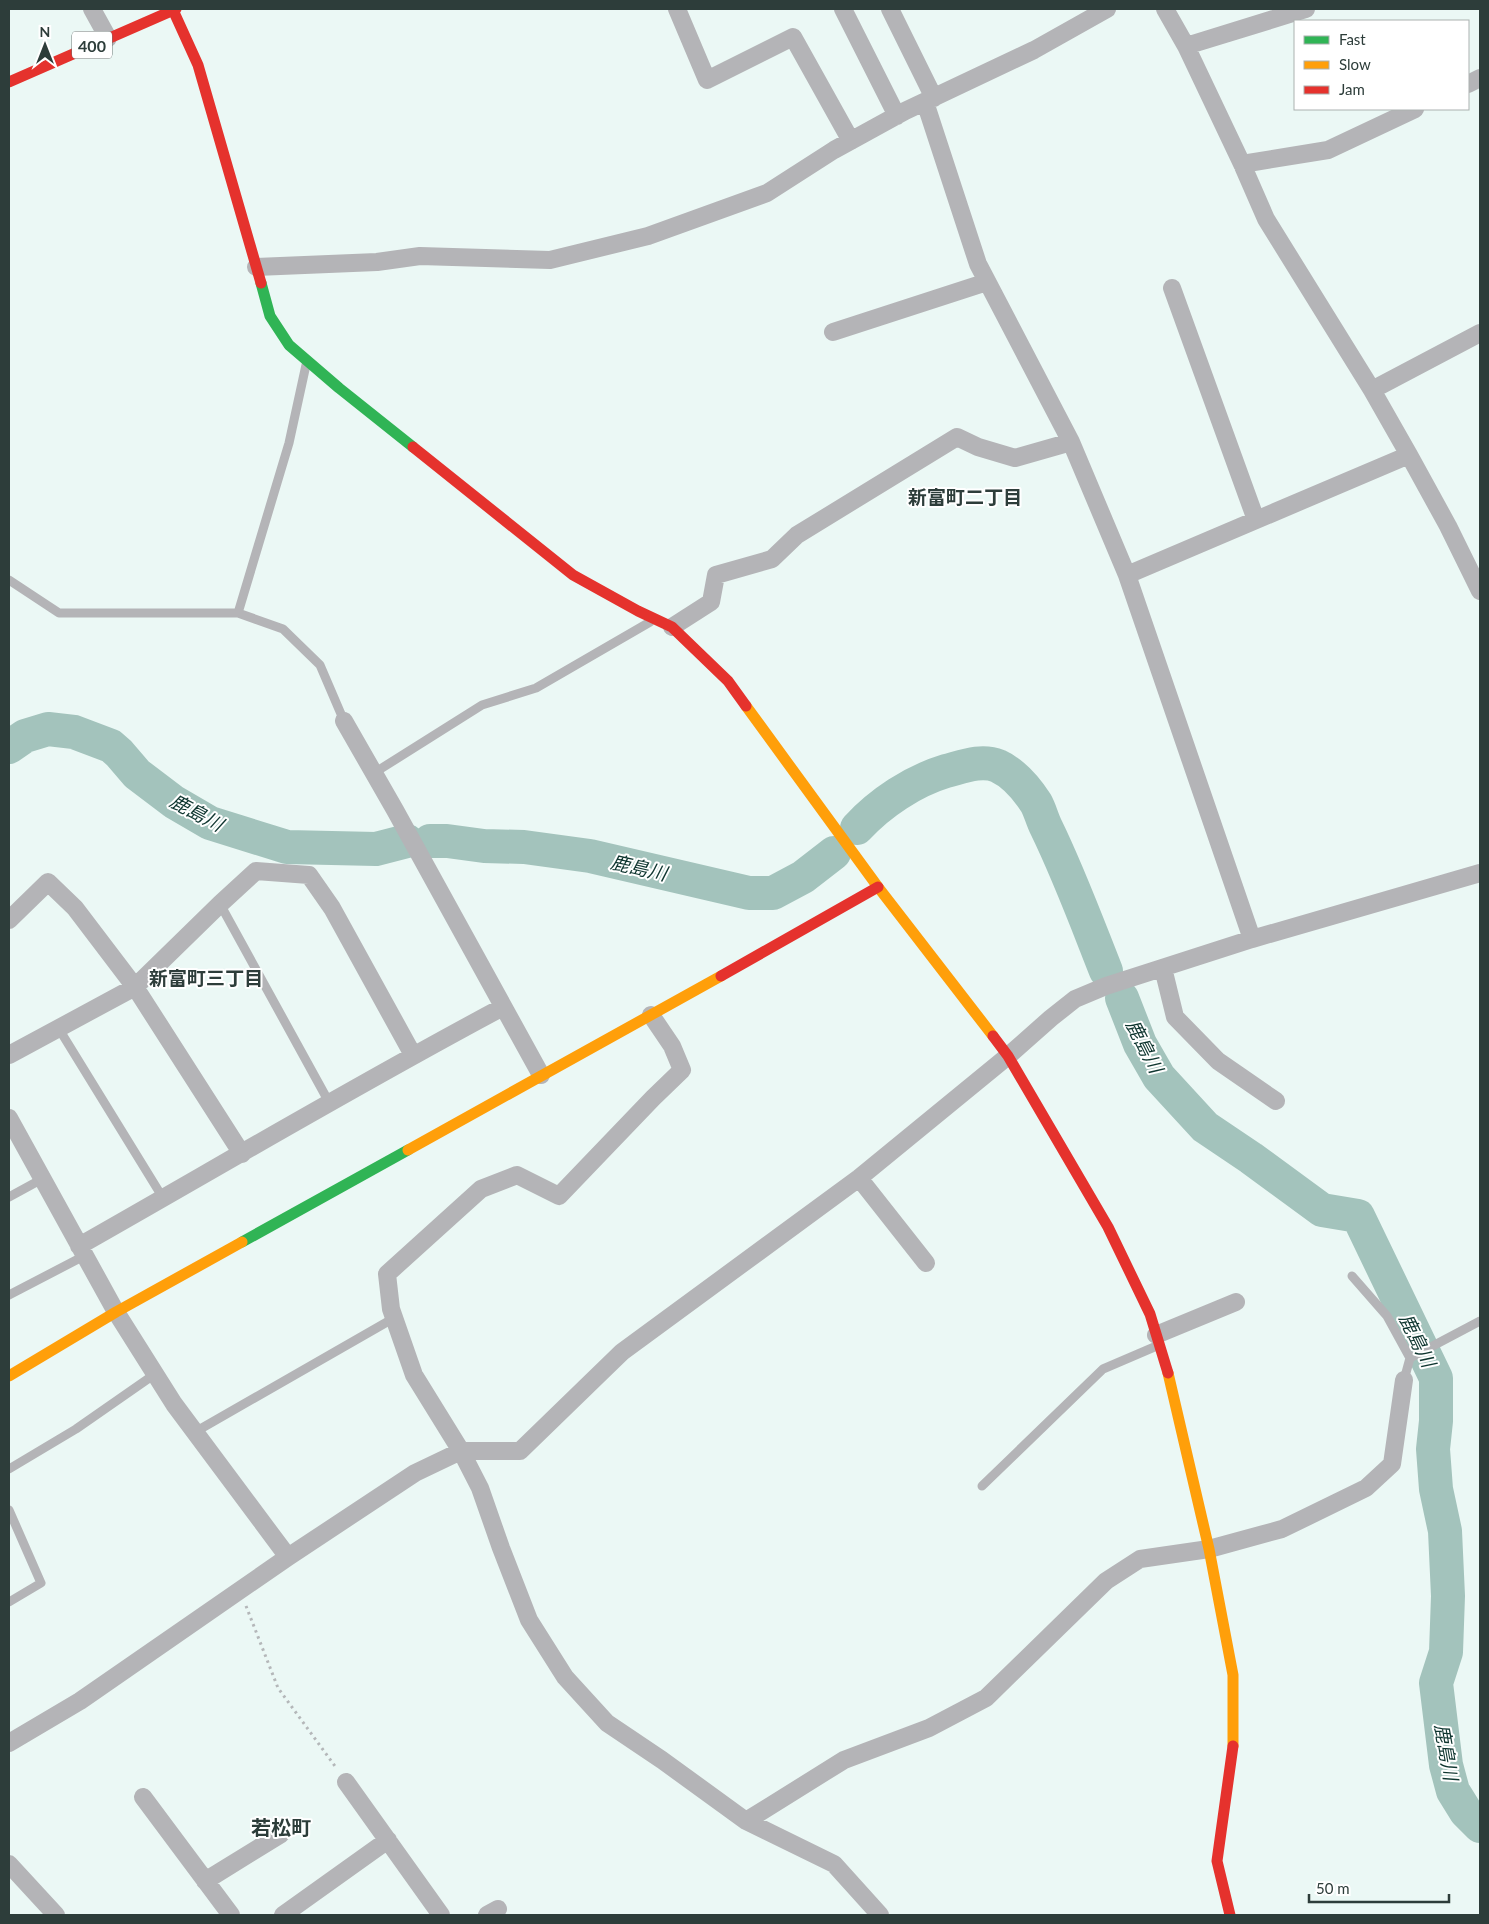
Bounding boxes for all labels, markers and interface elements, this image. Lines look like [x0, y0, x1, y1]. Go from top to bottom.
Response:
north arrow [20, 20, 70, 70]
legend [1294, 20, 1469, 110]
text: N [40, 23, 50, 40]
text: Fast [1339, 30, 1366, 48]
road number: 400 [72, 32, 112, 58]
text: Slow [1339, 55, 1371, 73]
text: Jam [1339, 80, 1365, 98]
district label: 新富町二丁目 [908, 485, 1022, 508]
water label: 鹿島川 [166, 788, 229, 836]
water label: 鹿島川 [609, 849, 671, 885]
district label: 新富町三丁目 [149, 966, 263, 989]
water label: 鹿島川 [1122, 1015, 1169, 1078]
water label: 鹿島川 [1395, 1309, 1442, 1372]
water label: 鹿島川 [1431, 1722, 1464, 1784]
district label: 若松町 [251, 1815, 311, 1839]
scale bar [1309, 1872, 1449, 1904]
text: 50 m [1316, 1879, 1350, 1897]

